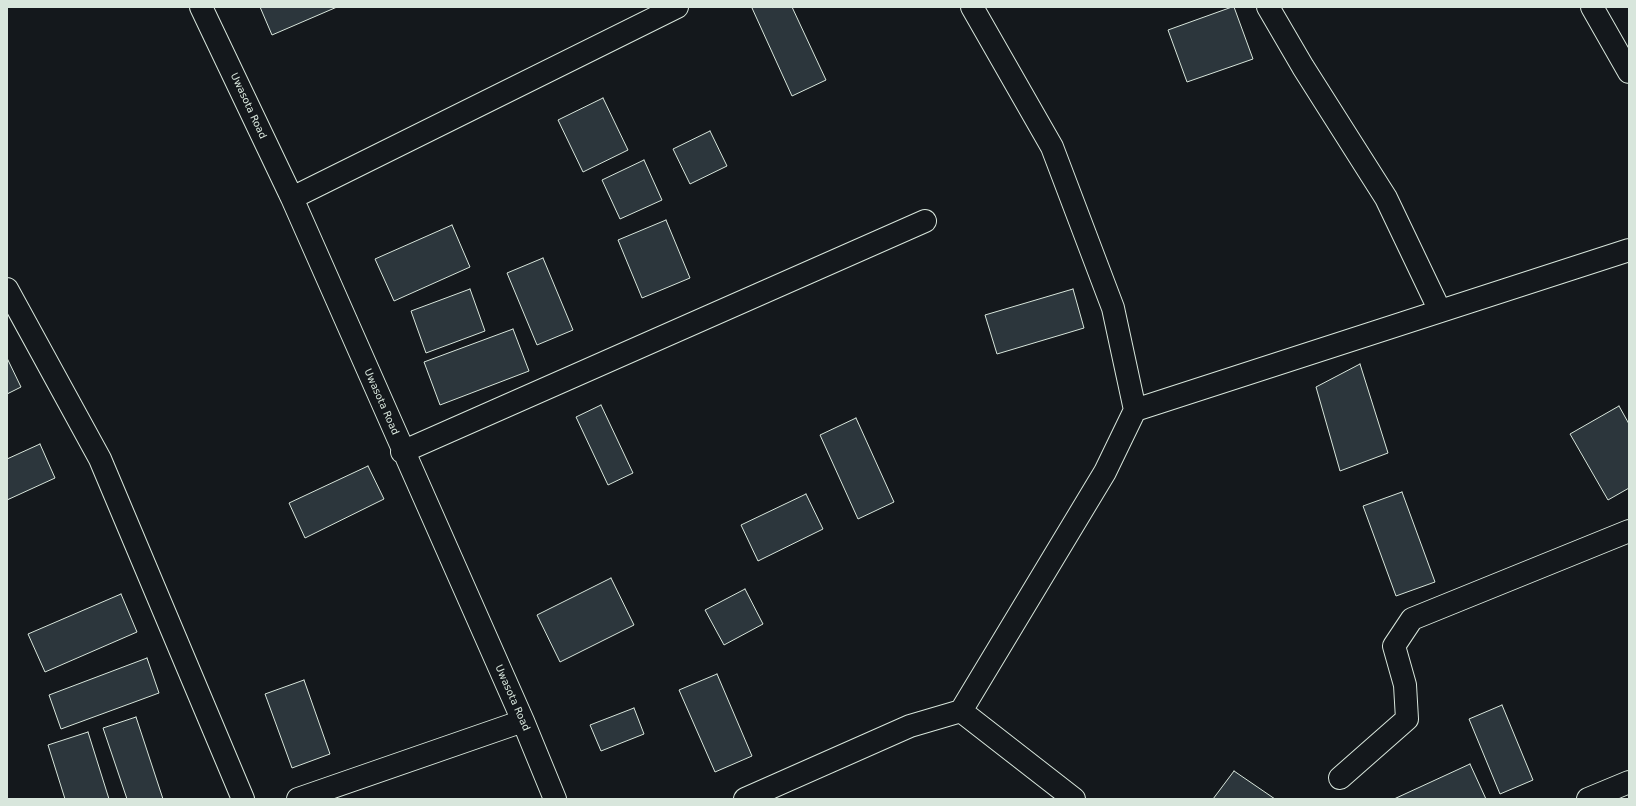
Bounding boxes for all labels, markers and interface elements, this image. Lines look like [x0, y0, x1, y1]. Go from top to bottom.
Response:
street label: Uwasota Road [228, 71, 268, 141]
street label: Uwasota Road [361, 367, 401, 437]
street label: Uwasota Road [492, 663, 532, 733]

